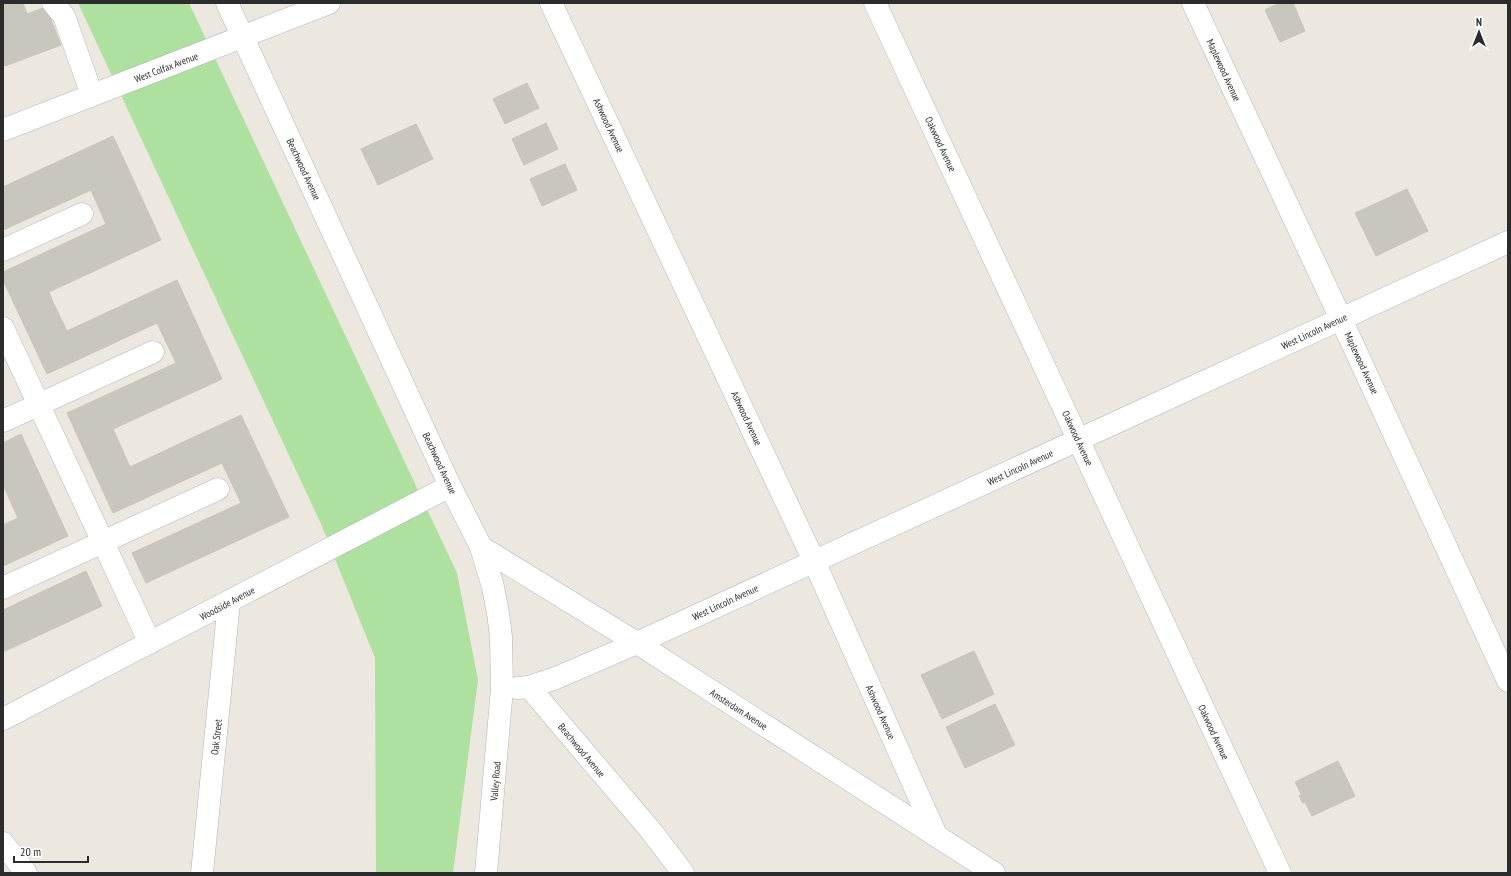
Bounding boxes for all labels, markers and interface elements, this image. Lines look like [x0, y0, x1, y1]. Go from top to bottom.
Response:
north arrow [1459, 12, 1499, 52]
text: N [1476, 15, 1482, 29]
street label: Maplewood Avenue [1203, 37, 1244, 103]
street label: West Colfax Avenue [132, 49, 200, 86]
street label: Ashwood Avenue [590, 96, 627, 154]
street label: Oakwood Avenue [922, 115, 959, 174]
street label: Beachwood Avenue [284, 136, 324, 202]
street label: West Lincoln Avenue [1279, 311, 1349, 352]
street label: Maplewood Avenue [1341, 330, 1382, 396]
street label: Ashwood Avenue [728, 389, 765, 447]
street label: Oakwood Avenue [1059, 409, 1096, 468]
street label: Beachwood Avenue [420, 430, 460, 496]
street label: West Lincoln Avenue [985, 447, 1055, 488]
street label: West Lincoln Avenue [690, 582, 760, 623]
street label: Woodside Avenue [197, 584, 257, 623]
street label: Ashwood Avenue [863, 683, 898, 742]
street label: Amsterdam Avenue [707, 686, 770, 733]
street label: Oakwood Avenue [1195, 703, 1232, 762]
street label: Oak Street [208, 718, 225, 756]
street label: Beachwood Avenue [555, 721, 608, 780]
street label: Valley Road [487, 761, 504, 802]
scale bar [14, 838, 88, 864]
text: 20 m [20, 844, 41, 859]

